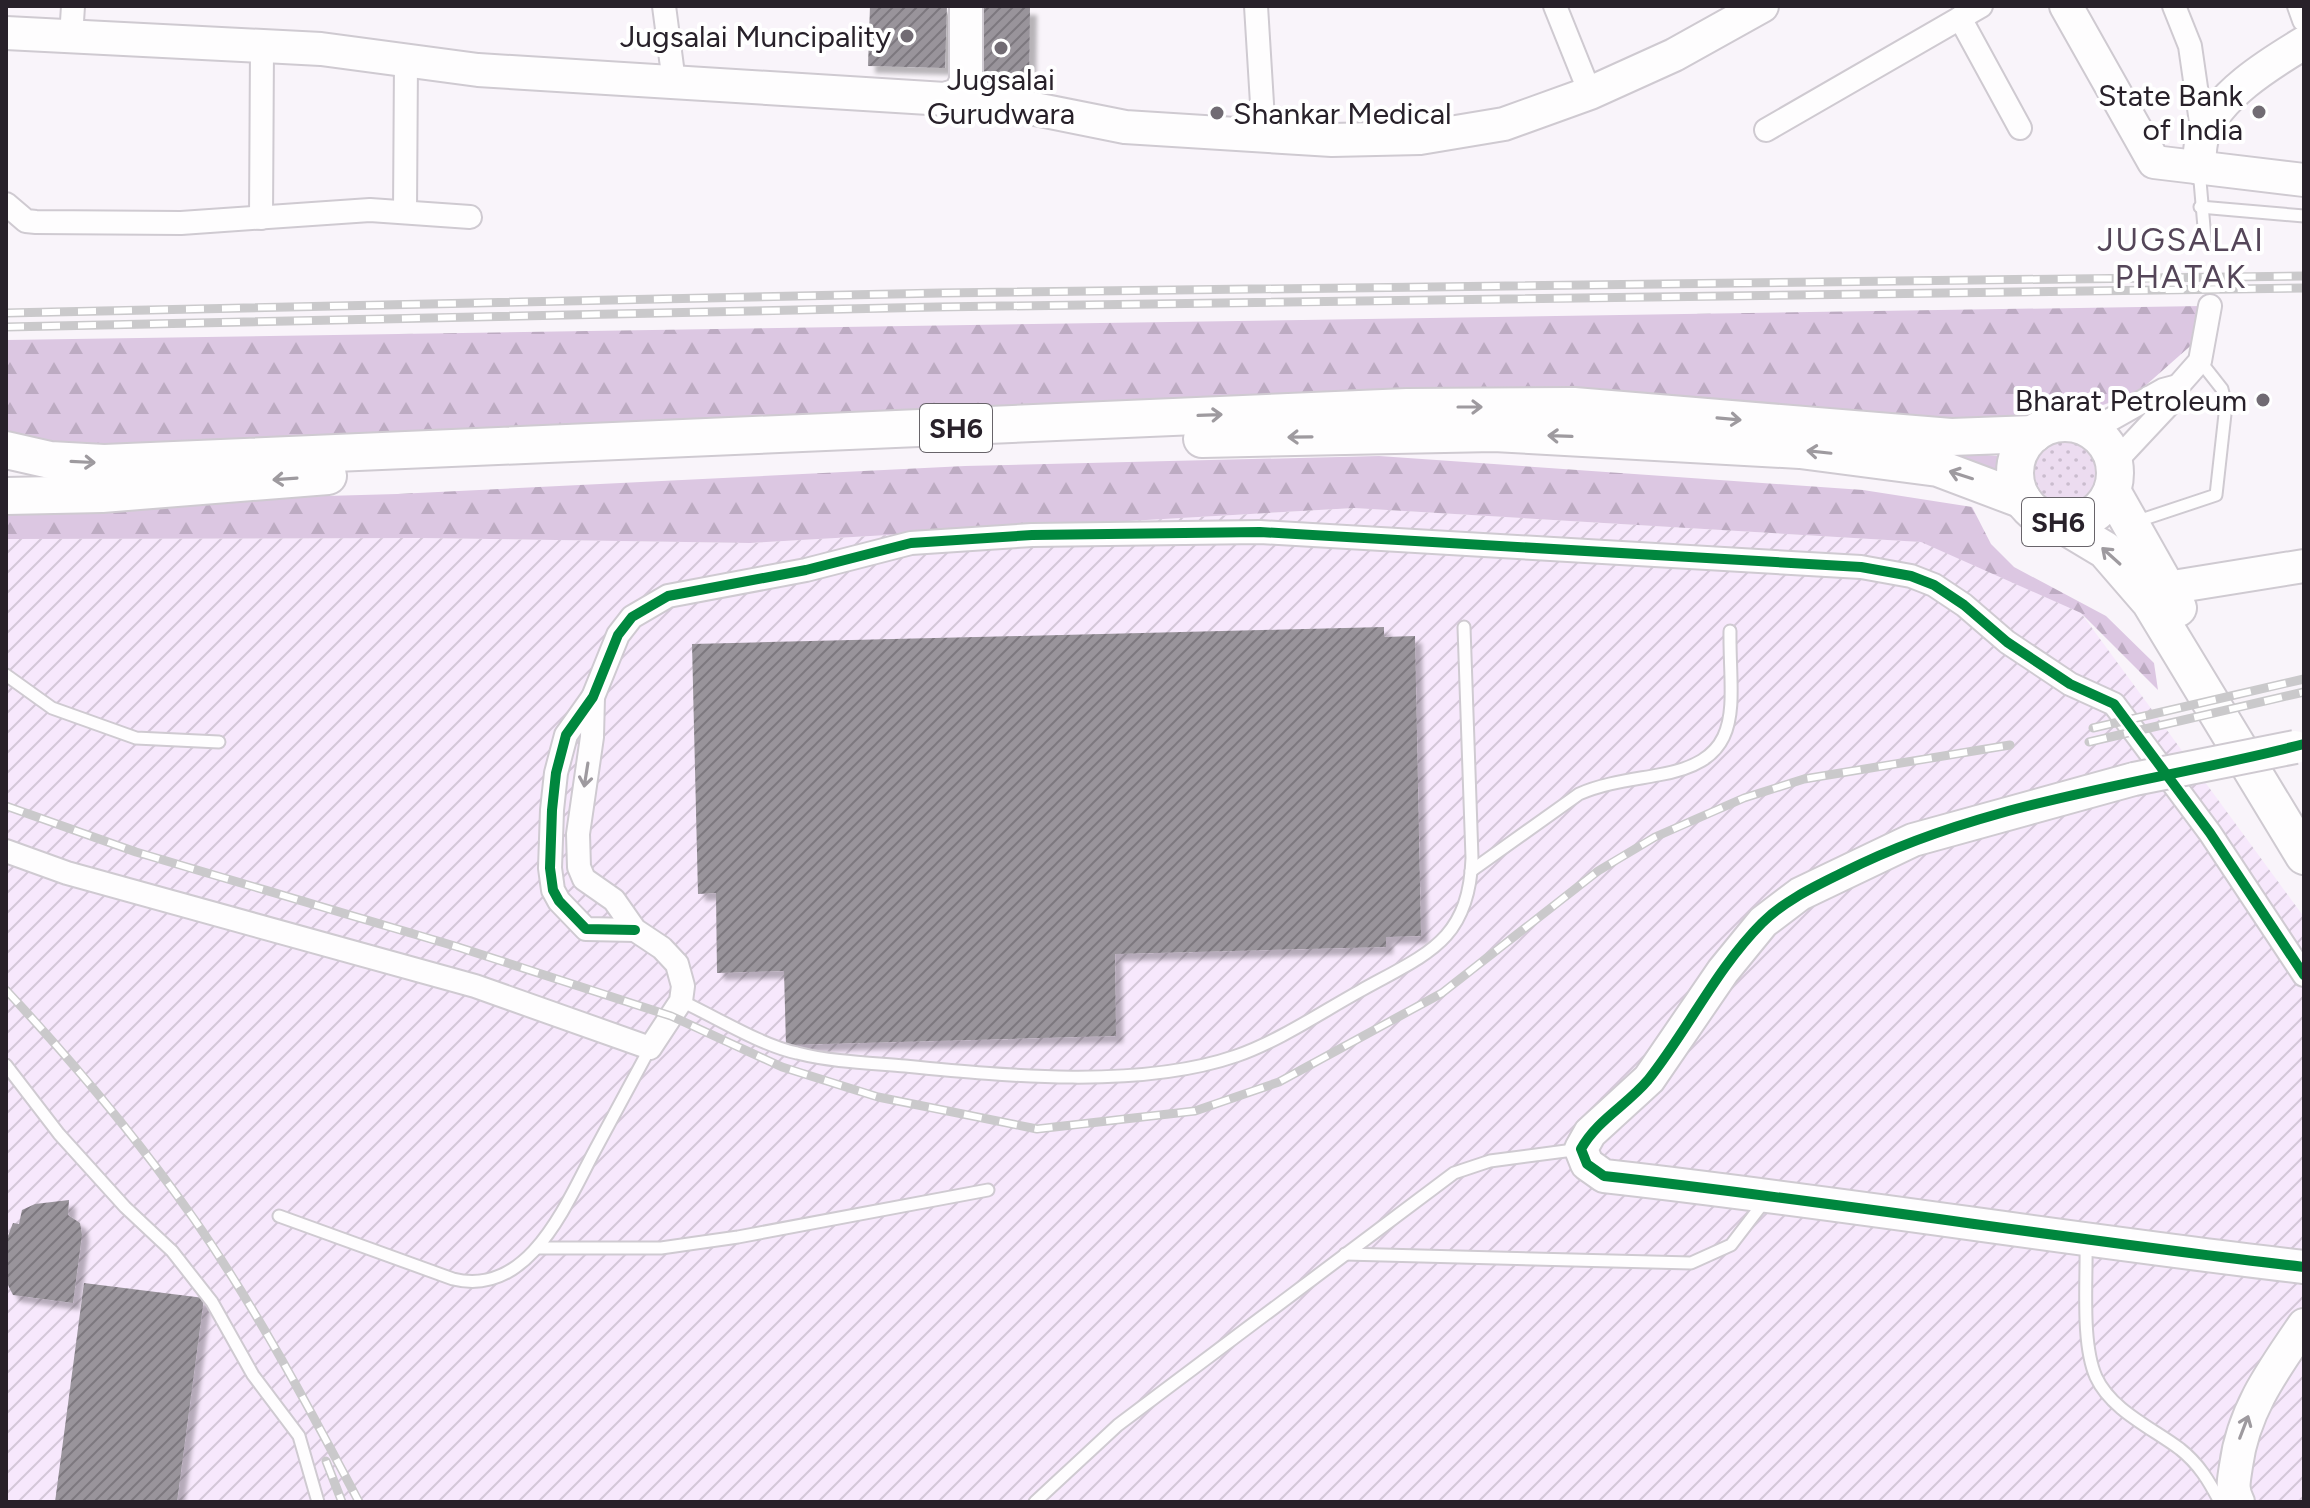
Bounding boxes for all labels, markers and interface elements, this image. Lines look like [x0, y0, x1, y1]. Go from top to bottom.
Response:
place label: Jugsalai Muncipality [620, 18, 891, 55]
marker: Jugsalai Muncipality [898, 27, 916, 45]
marker: Jugsalai Gurudwara [992, 39, 1010, 57]
place label: Jugsalai Gurudwara [927, 61, 1075, 132]
place label: State Bank of India [2098, 77, 2243, 148]
place label: Shankar Medical [1233, 95, 1452, 132]
marker: State Bank of India [2250, 103, 2268, 121]
marker: Shankar Medical [1208, 104, 1226, 122]
district label: JUGSALAI PHATAK [2097, 221, 2265, 296]
place label: Bharat Petroleum [2015, 382, 2247, 419]
marker: Bharat Petroleum [2254, 391, 2272, 409]
one-way arrow [1456, 399, 1483, 415]
road number: SH6 [920, 404, 992, 452]
one-way arrow [1196, 407, 1223, 422]
one-way arrow [1715, 412, 1742, 427]
one-way arrow [1547, 428, 1574, 443]
one-way arrow [1287, 429, 1314, 445]
one-way arrow [1807, 445, 1833, 460]
one-way arrow [69, 454, 96, 469]
one-way arrow [1949, 467, 1975, 482]
one-way arrow [272, 472, 299, 487]
road number: SH6 [2022, 498, 2094, 546]
one-way arrow [2101, 547, 2121, 565]
one-way arrow [578, 761, 593, 787]
one-way arrow [2238, 1415, 2252, 1440]

